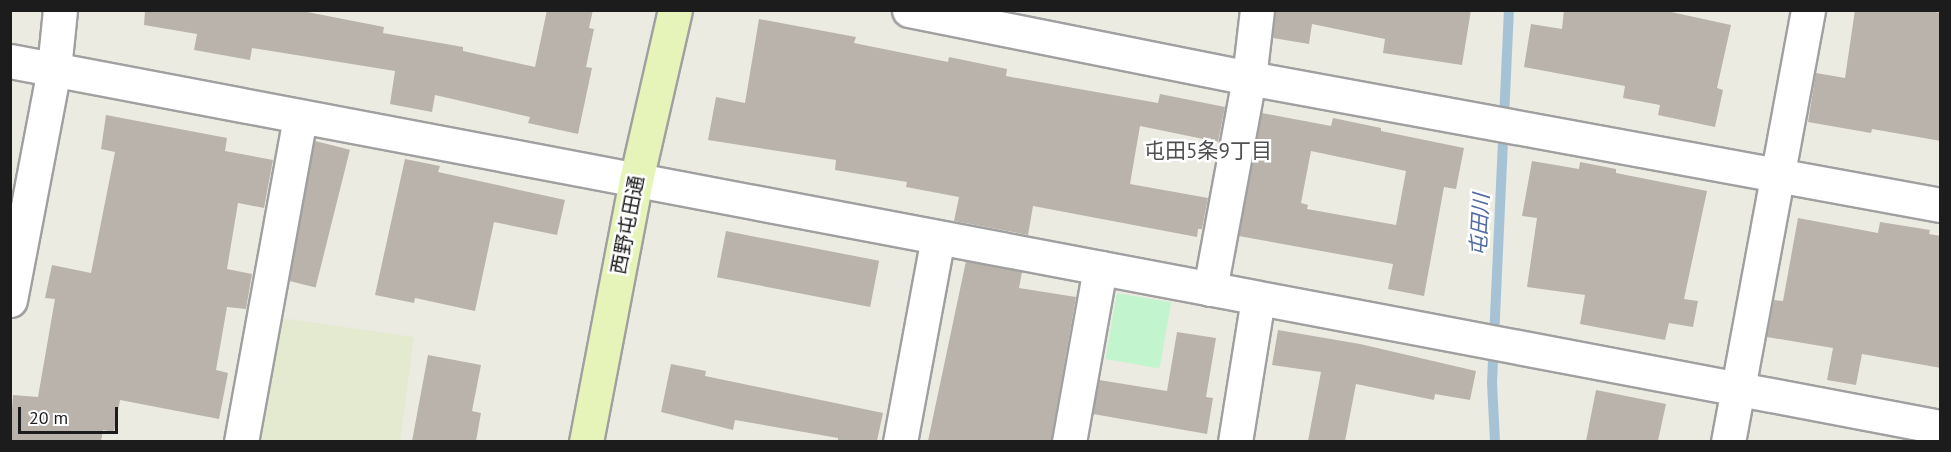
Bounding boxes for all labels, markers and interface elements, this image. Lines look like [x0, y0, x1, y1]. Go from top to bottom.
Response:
district label: 屯田5条9丁目 [1144, 138, 1272, 164]
street label: 西野屯田通 [607, 174, 649, 276]
water label: 屯田川 [1466, 193, 1494, 257]
scale bar [21, 395, 122, 433]
text: 20 m [29, 406, 68, 429]

